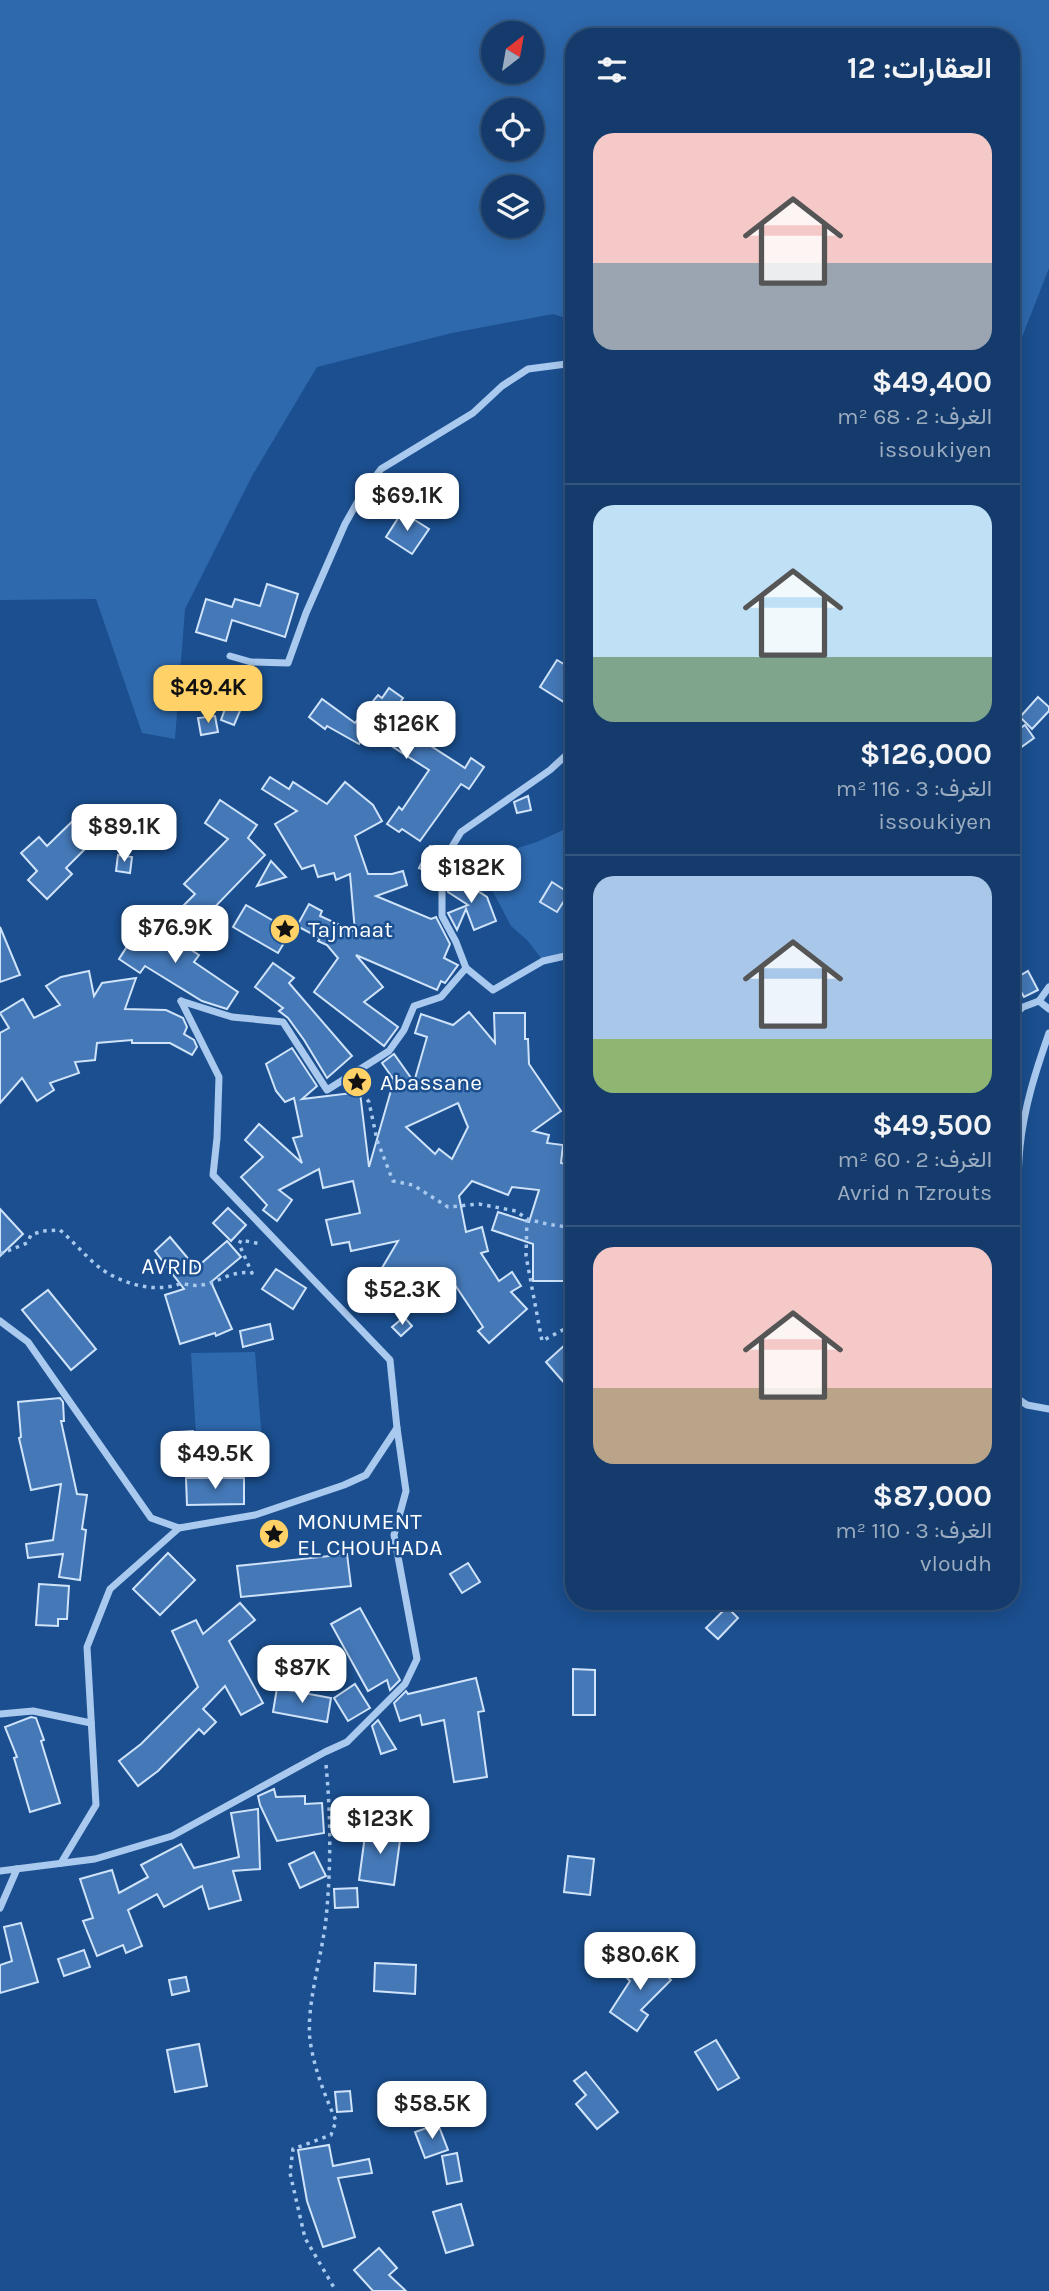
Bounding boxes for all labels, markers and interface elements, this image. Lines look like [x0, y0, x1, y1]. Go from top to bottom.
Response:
north arrow [481, 21, 544, 84]
map controls [481, 21, 544, 238]
text: العقارات: 12 [847, 50, 992, 86]
icon: filters [593, 51, 631, 89]
button: locate [481, 98, 544, 161]
button: layers [481, 175, 544, 238]
icon: home [730, 178, 856, 304]
text: $49,400 [872, 364, 992, 400]
text: الغرف: 2 · 68 m² [837, 403, 992, 430]
text: issoukiyen [878, 436, 992, 463]
pin: $69.1K [350, 474, 464, 533]
text: $69.1K [371, 482, 443, 509]
icon: home [730, 550, 856, 676]
pin: $49.4K [151, 666, 265, 725]
text: $49.4K [169, 674, 247, 701]
pin: $126K [357, 702, 455, 761]
text: $126K [373, 710, 439, 737]
text: $126,000 [860, 736, 992, 772]
text: الغرف: 3 · 116 m² [836, 775, 992, 802]
pin: $89.1K [67, 804, 181, 864]
text: issoukiyen [878, 808, 992, 835]
text: $89.1K [88, 813, 160, 840]
pin: $182K [422, 846, 520, 905]
text: $182K [437, 854, 505, 881]
pin: $76.9K [118, 906, 232, 965]
place icon: Tajmaat [268, 912, 302, 946]
text: $76.9K [137, 914, 213, 941]
place label: Tajmaat [308, 916, 393, 943]
icon: home [730, 921, 856, 1047]
place icon: Abassane [340, 1065, 374, 1099]
place label: Abassane [380, 1069, 482, 1096]
text: $49,500 [872, 1107, 992, 1143]
text: الغرف: 2 · 60 m² [837, 1146, 992, 1173]
text: Avrid n Tzrouts [837, 1179, 992, 1206]
street label: AVRID [141, 1252, 203, 1281]
pin: $52.3K [345, 1268, 459, 1327]
text: $52.3K [363, 1276, 441, 1303]
icon: home [730, 1292, 856, 1418]
pin: $49.5K [158, 1432, 272, 1491]
text: $49.5K [177, 1440, 253, 1467]
text: $87,000 [872, 1478, 992, 1514]
place label: MONUMENT EL CHOUHADA [297, 1508, 442, 1561]
place icon: MONUMENT EL CHOUHADA [257, 1517, 291, 1551]
text: الغرف: 3 · 110 m² [835, 1517, 992, 1544]
text: vloudh [920, 1550, 992, 1577]
pin: $87K [261, 1646, 343, 1705]
text: $87K [273, 1654, 331, 1681]
pin: $123K [331, 1797, 429, 1856]
text: $123K [346, 1805, 414, 1832]
pin: $80.6K [583, 1932, 697, 1992]
text: $80.6K [600, 1941, 680, 1968]
pin: $58.5K [375, 2082, 489, 2141]
text: $58.5K [393, 2090, 471, 2117]

